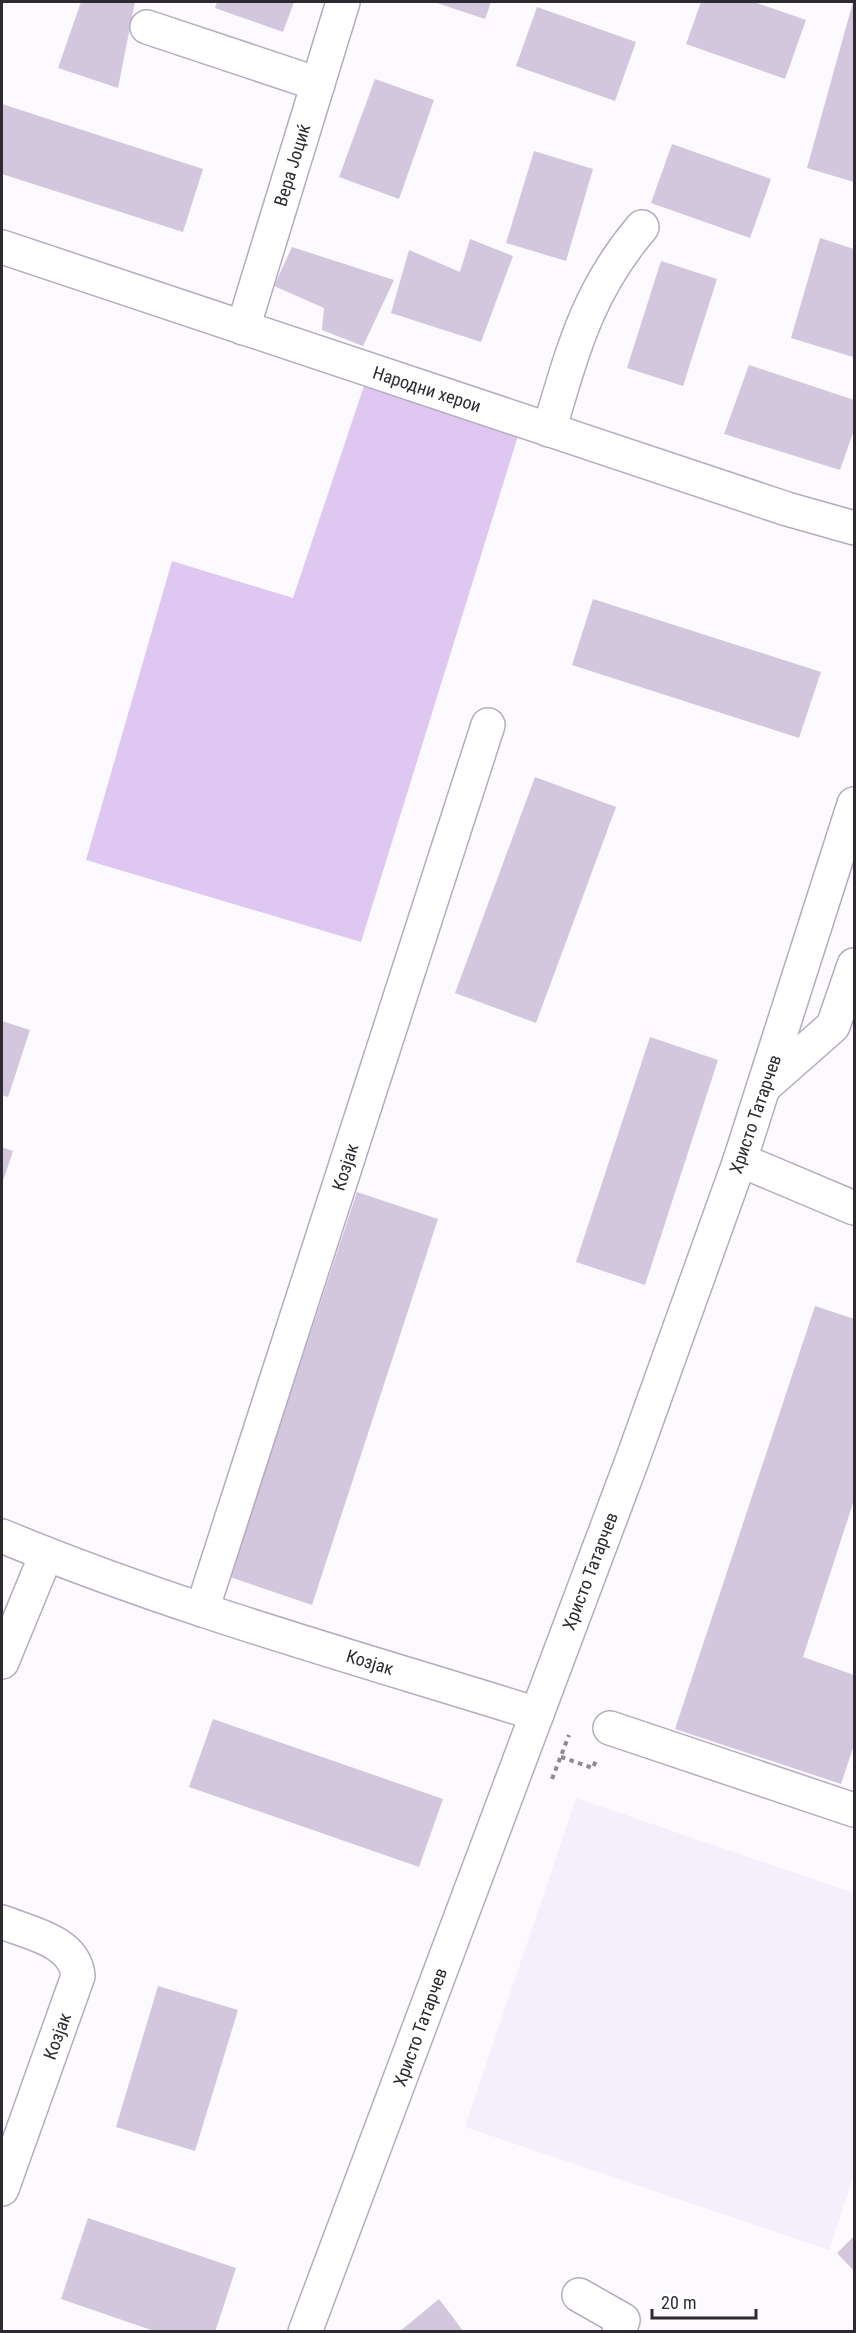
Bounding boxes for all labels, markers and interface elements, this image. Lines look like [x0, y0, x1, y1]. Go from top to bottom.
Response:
street label: Вера Јоциќ [270, 121, 315, 209]
street label: Народни херои [370, 362, 484, 416]
street label: Христо Татарчев [725, 1052, 785, 1176]
street label: Козјак [328, 1140, 363, 1193]
street label: Христо Татарчев [558, 1509, 622, 1633]
street label: Козјак [344, 1645, 396, 1679]
street label: Христо Татарчев [389, 1965, 451, 2089]
street label: Козјак [39, 2009, 75, 2062]
scale bar [652, 2282, 756, 2320]
text: 20 m [661, 2292, 696, 2313]

